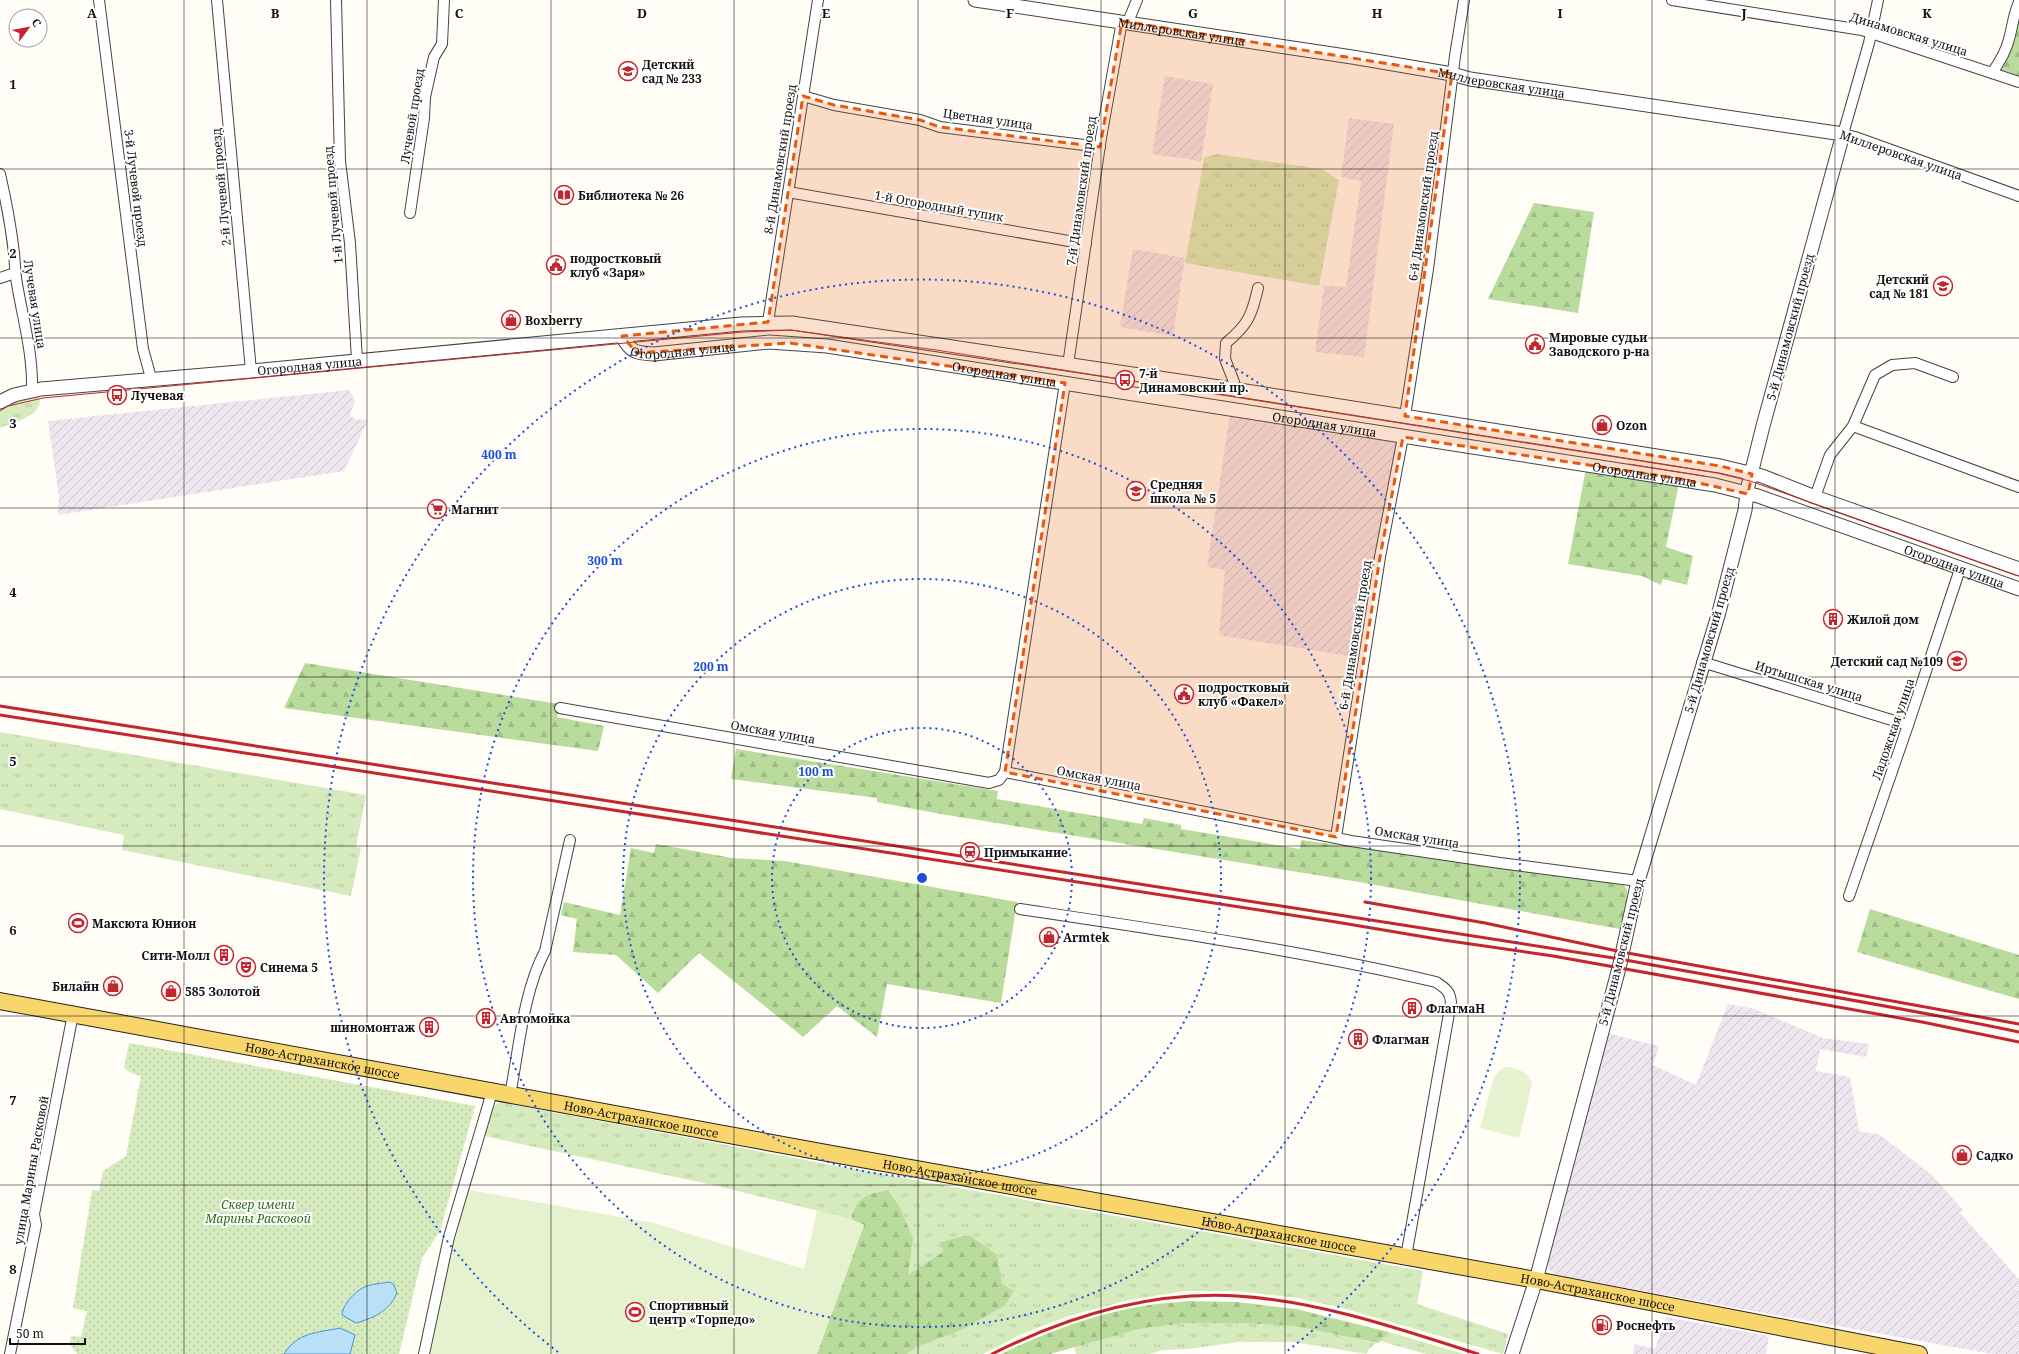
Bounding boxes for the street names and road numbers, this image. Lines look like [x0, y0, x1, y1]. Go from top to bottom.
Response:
street label: Динамовская улица [1848, 8, 1970, 60]
street label: Миллеровская улица [1117, 13, 1247, 49]
street label: Миллеровская улица [1437, 63, 1566, 101]
street label: Лучевой проезд [396, 67, 428, 165]
street label: 8-й Динамовский проезд [760, 83, 800, 235]
street label: Цветная улица [942, 104, 1034, 134]
street label: 7-й Динамовский проезд [1062, 115, 1100, 267]
street label: Миллеровская улица [1837, 126, 1965, 184]
street label: 2-й Лучевой проезд [207, 127, 235, 247]
street label: 3-й Лучевой проезд [120, 128, 152, 248]
street label: 6-й Динамовский проезд [1404, 130, 1442, 282]
street label: 1-й Лучевой проезд [319, 145, 347, 265]
street label: 1-й Огородный тупик [873, 186, 1006, 226]
street label: 5-й Динамовский проезд [1762, 252, 1818, 402]
street label: Лучевая улица [20, 258, 50, 350]
street label: Огородная улица [628, 337, 737, 363]
street label: Огородная улица [256, 352, 363, 379]
street label: Огородная улица [951, 357, 1058, 390]
street label: Огородная улица [1271, 407, 1378, 440]
street label: Огородная улица [1591, 457, 1698, 491]
street label: Огородная улица [1902, 540, 2007, 592]
street label: 6-й Динамовский проезд [1335, 559, 1375, 711]
street label: 5-й Динамовский проезд [1680, 565, 1738, 715]
street label: Иртышская улица [1753, 657, 1865, 706]
street label: Ладожская улица [1868, 676, 1918, 782]
street label: Омская улица [729, 716, 817, 748]
street label: Омская улица [1055, 761, 1143, 795]
street label: Омская улица [1373, 822, 1461, 852]
street label: 5-й Динамовский проезд [1594, 877, 1648, 1027]
street label: Ново-Астраханское шоссе [244, 1038, 401, 1083]
street label: улица Марины Расковой [10, 1094, 52, 1246]
street label: Ново-Астраханское шоссе [563, 1096, 720, 1141]
street label: Ново-Астраханское шоссе [881, 1155, 1039, 1199]
street label: Ново-Астраханское шоссе [1200, 1212, 1358, 1256]
street label: Ново-Астраханское шоссе [1519, 1269, 1676, 1315]

